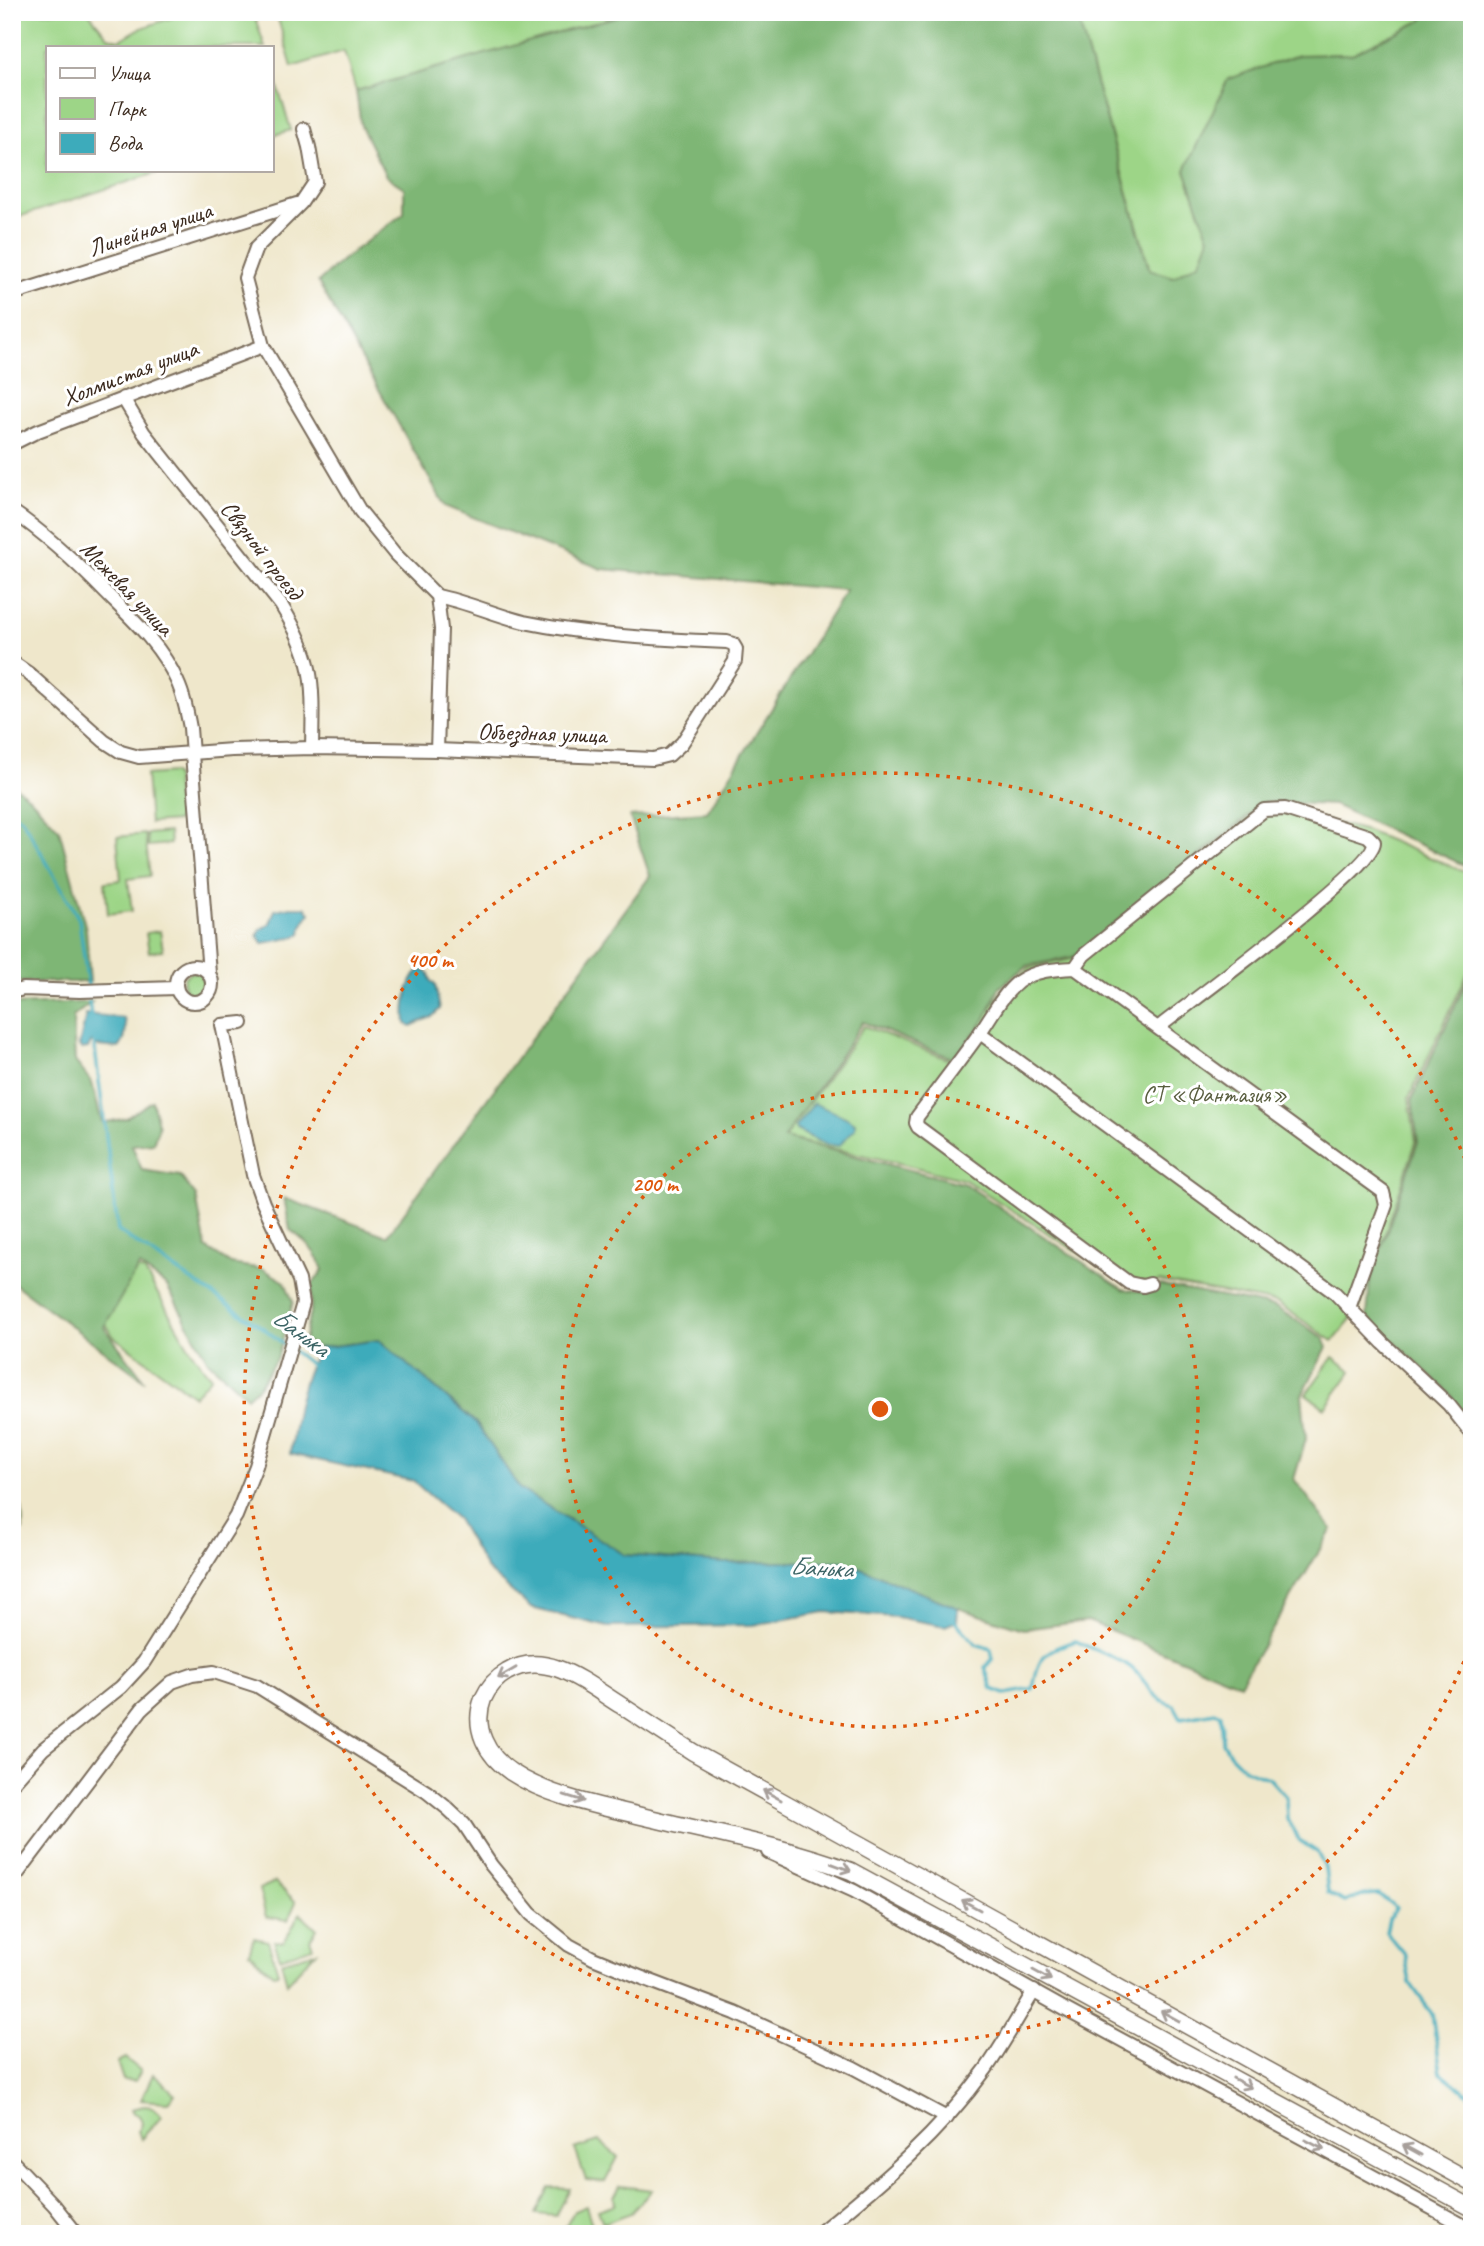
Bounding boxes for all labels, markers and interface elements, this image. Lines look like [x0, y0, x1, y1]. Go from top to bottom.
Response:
legend [46, 46, 273, 172]
text: Улица [108, 60, 151, 86]
text: Парк [108, 96, 148, 122]
text: Вода [108, 130, 144, 156]
street label: Линейная улица [84, 195, 217, 263]
street label: Холмистая улица [58, 333, 203, 413]
street label: Связной проезд [214, 494, 312, 608]
street label: Межевая улица [74, 534, 181, 643]
street label: Объездная улица [477, 716, 609, 751]
text: 400 m [407, 947, 455, 973]
park label: СТ «Фантазия» [1142, 1079, 1288, 1109]
text: 200 m [632, 1171, 680, 1197]
water label: Банька [266, 1301, 338, 1366]
centre of rings [868, 1397, 892, 1421]
water label: Банька [789, 1549, 855, 1586]
one-way arrow [498, 1666, 518, 1680]
one-way arrow [762, 1788, 783, 1801]
one-way arrow [563, 1792, 585, 1805]
one-way arrow [830, 1862, 852, 1875]
one-way arrow [961, 1898, 982, 1912]
one-way arrow [1031, 1969, 1052, 1982]
one-way arrow [1160, 2009, 1181, 2022]
one-way arrow [1231, 2077, 1251, 2091]
one-way arrow [1305, 2138, 1325, 2152]
one-way arrow [1402, 2142, 1423, 2156]

